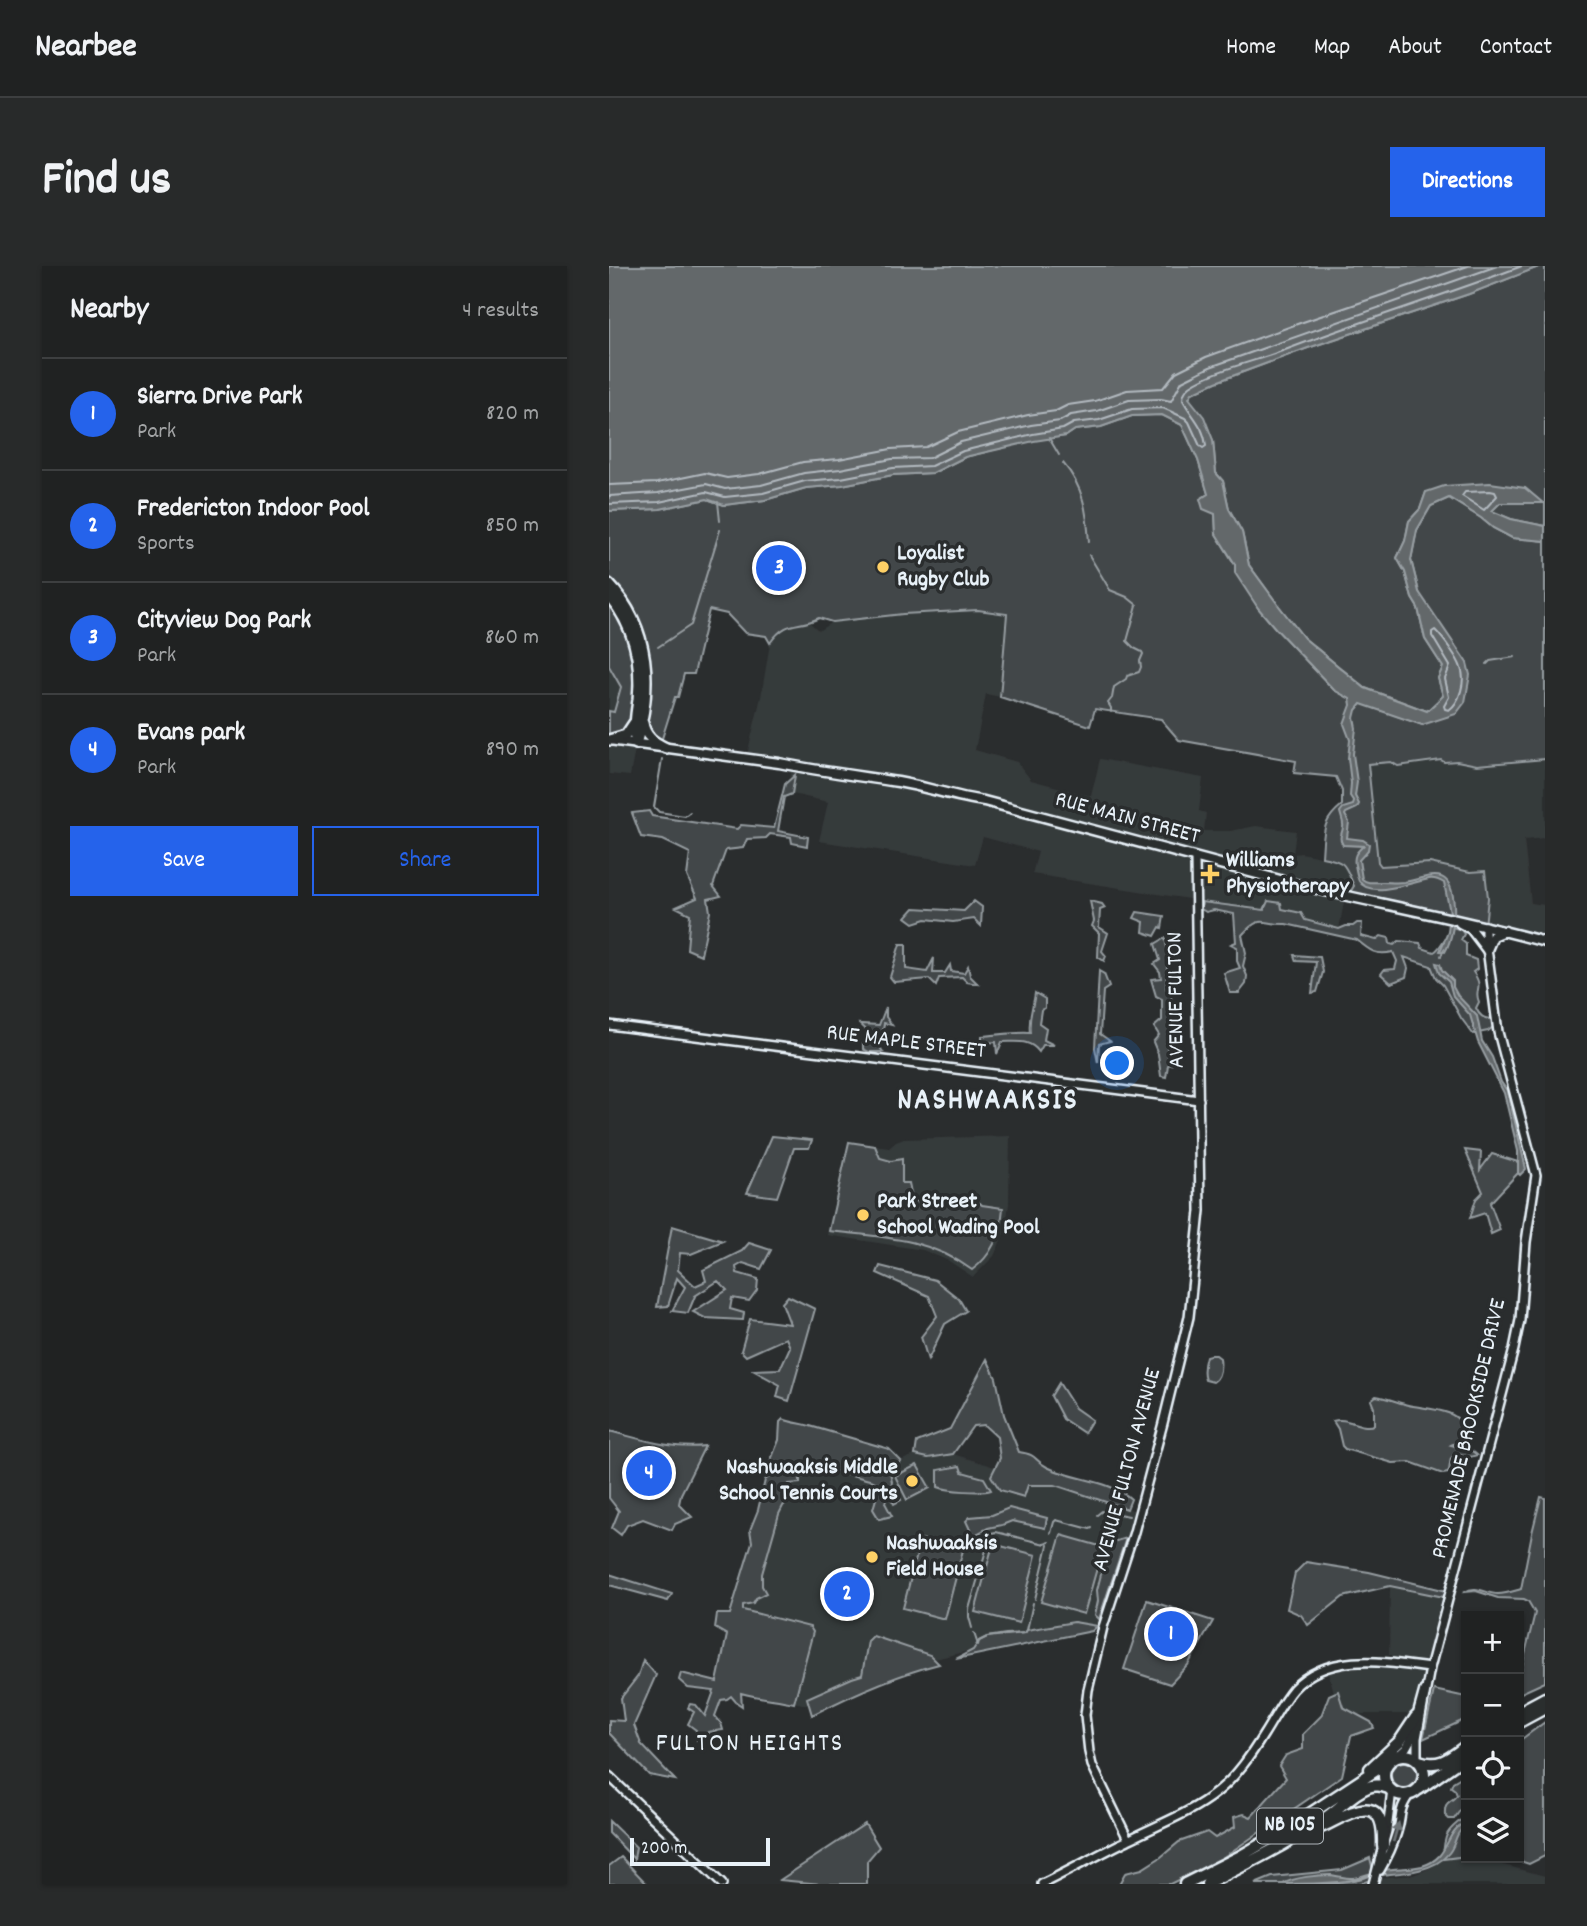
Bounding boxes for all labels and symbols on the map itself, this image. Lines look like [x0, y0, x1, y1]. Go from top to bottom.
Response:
place label: Loyalist Rugby Club [897, 538, 989, 597]
pin: 3 [756, 542, 802, 594]
marker: Loyalist Rugby Club [875, 559, 891, 575]
street label: RUE MAIN STREET [1051, 784, 1203, 854]
place label: Williams Physiotherapy [1226, 845, 1350, 904]
marker: Williams Physiotherapy [1200, 864, 1220, 884]
street label: AVENUE FULTON [1159, 931, 1195, 1069]
street label: RUE MAPLE STREET [824, 1017, 988, 1069]
your location [1100, 1046, 1134, 1080]
district label: NASHWAAKSIS [897, 1081, 1079, 1124]
place label: Park Street School Wading Pool [877, 1186, 1040, 1245]
marker: Park Street School Wading Pool [855, 1207, 871, 1223]
street label: PROMENADE BROOKSIDE DRIVE [1424, 1295, 1516, 1562]
street label: AVENUE FULTON AVENUE [1085, 1364, 1171, 1575]
pin: 4 [626, 1447, 672, 1499]
place label: Nashwaaksis Middle School Tennis Courts [719, 1452, 898, 1511]
marker: Nashwaaksis Middle School Tennis Courts [904, 1473, 920, 1489]
place label: Nashwaaksis Field House [886, 1528, 998, 1587]
marker: Nashwaaksis Field House [864, 1549, 880, 1565]
pin: 2 [824, 1568, 870, 1620]
pin: 1 [1148, 1608, 1194, 1660]
district label: FULTON HEIGHTS [656, 1726, 844, 1763]
road number: NB 105 [1257, 1808, 1323, 1844]
one-way arrow [1392, 1821, 1402, 1842]
scale bar [630, 1835, 770, 1867]

